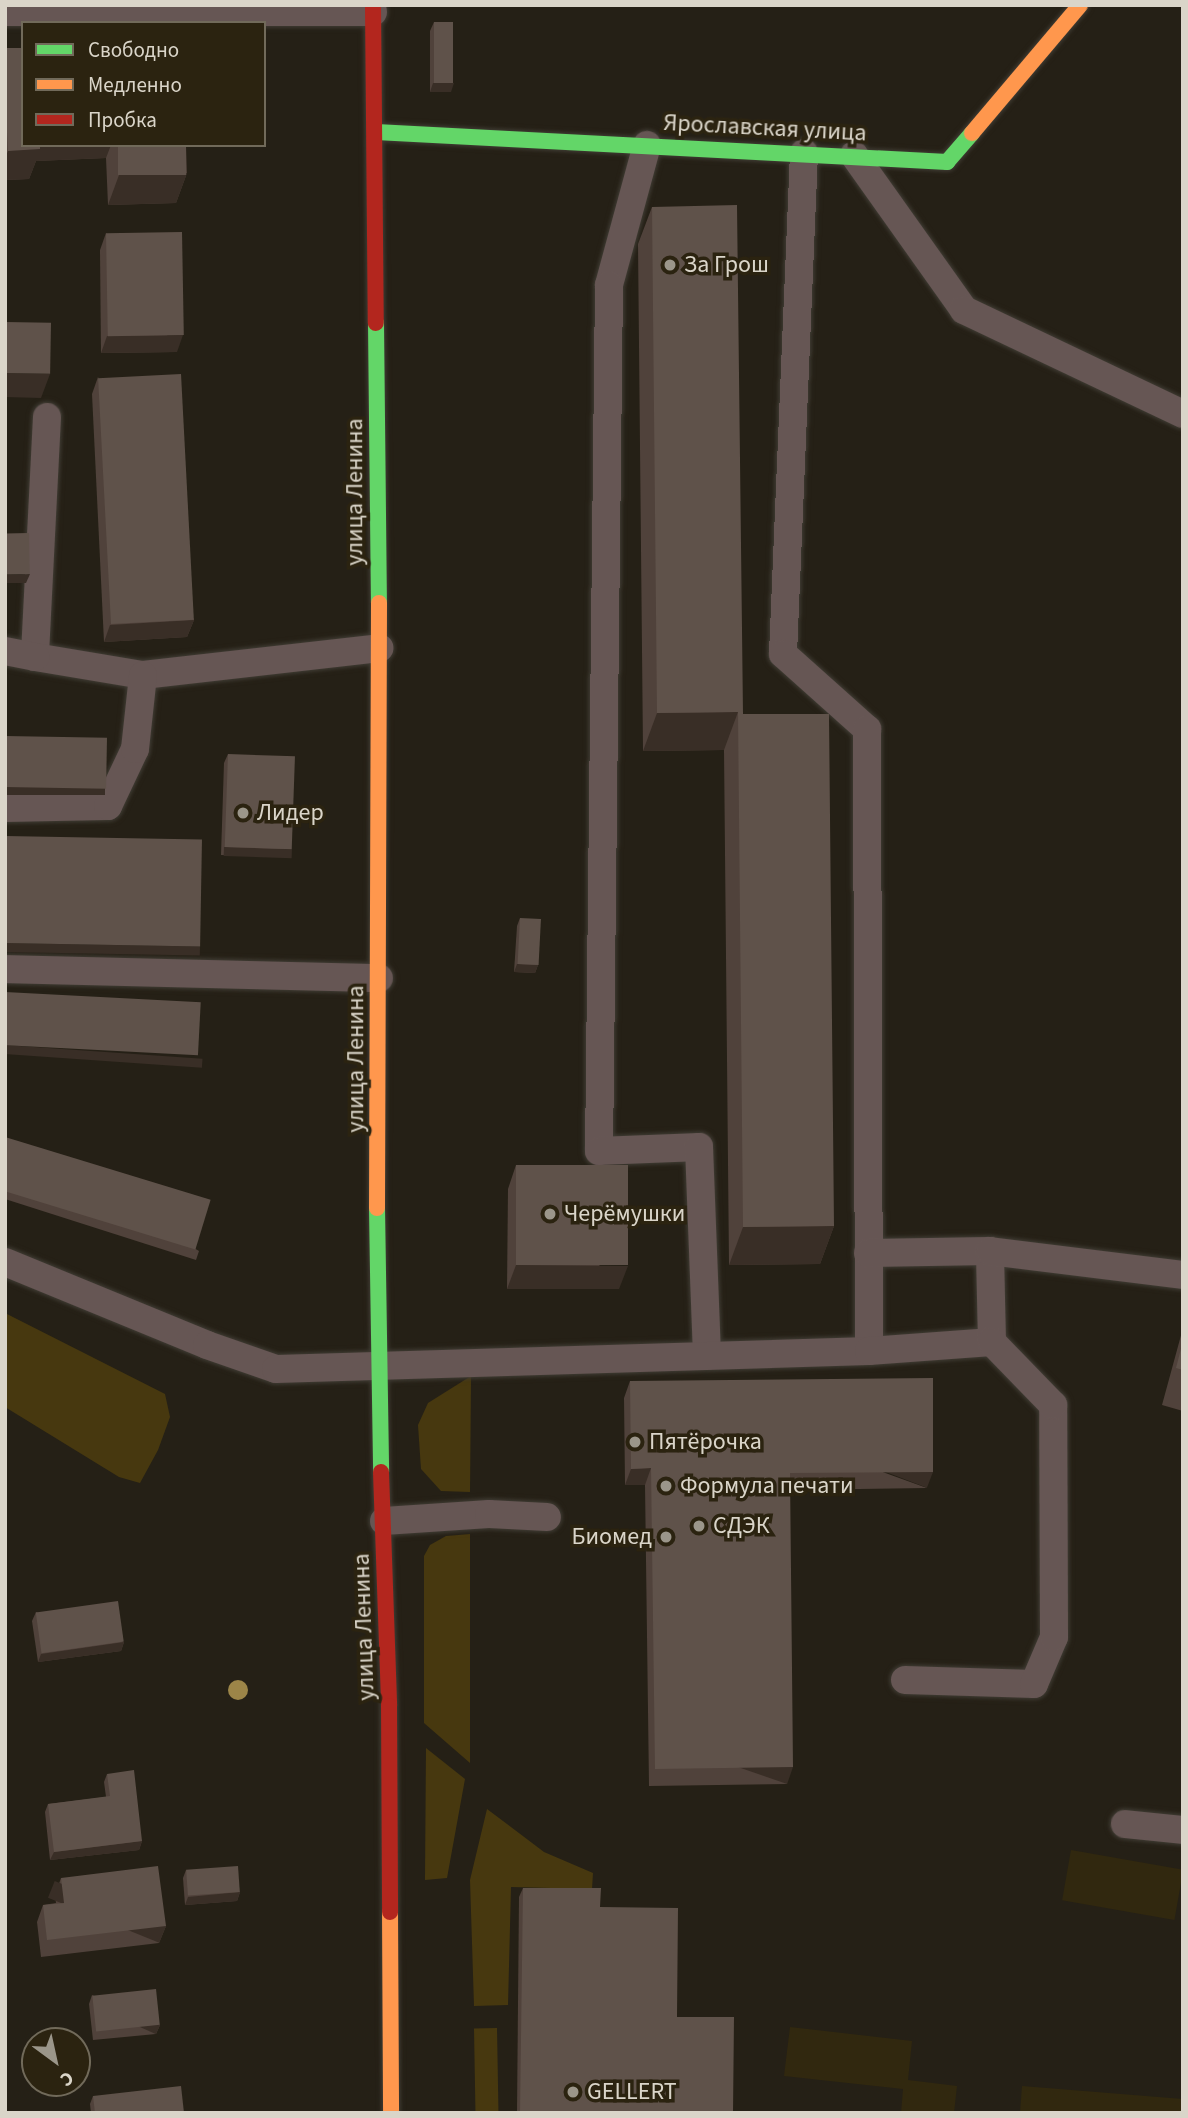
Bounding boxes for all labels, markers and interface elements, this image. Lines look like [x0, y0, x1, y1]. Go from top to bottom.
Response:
legend [21, 21, 266, 147]
text: Свободно [88, 35, 179, 65]
text: Медленно [88, 70, 182, 100]
text: Пробка [88, 105, 157, 135]
street label: Ярославская улица [663, 108, 867, 148]
place label: За Грош [684, 251, 769, 279]
marker: За Грош [662, 257, 678, 273]
street label: улица Ленина [341, 418, 369, 566]
place label: Лидер [257, 799, 324, 827]
marker: Лидер [235, 805, 251, 821]
street label: улица Ленина [342, 985, 370, 1133]
place label: Черёмушки [564, 1200, 685, 1228]
marker: Черёмушки [542, 1206, 558, 1222]
place label: Пятёрочка [649, 1428, 762, 1456]
marker: Пятёрочка [627, 1434, 643, 1450]
place label: Формула печати [680, 1472, 854, 1500]
marker: Формула печати [658, 1478, 674, 1494]
place label: СДЭК [713, 1512, 770, 1540]
marker: СДЭК [691, 1518, 707, 1534]
place label: Биомед [572, 1523, 652, 1551]
marker: Биомед [658, 1529, 674, 1545]
street label: улица Ленина [347, 1553, 381, 1701]
north arrow [21, 2027, 91, 2097]
text: С [55, 2064, 79, 2093]
place label: GELLERT [587, 2078, 677, 2106]
marker: GELLERT [565, 2084, 581, 2100]

